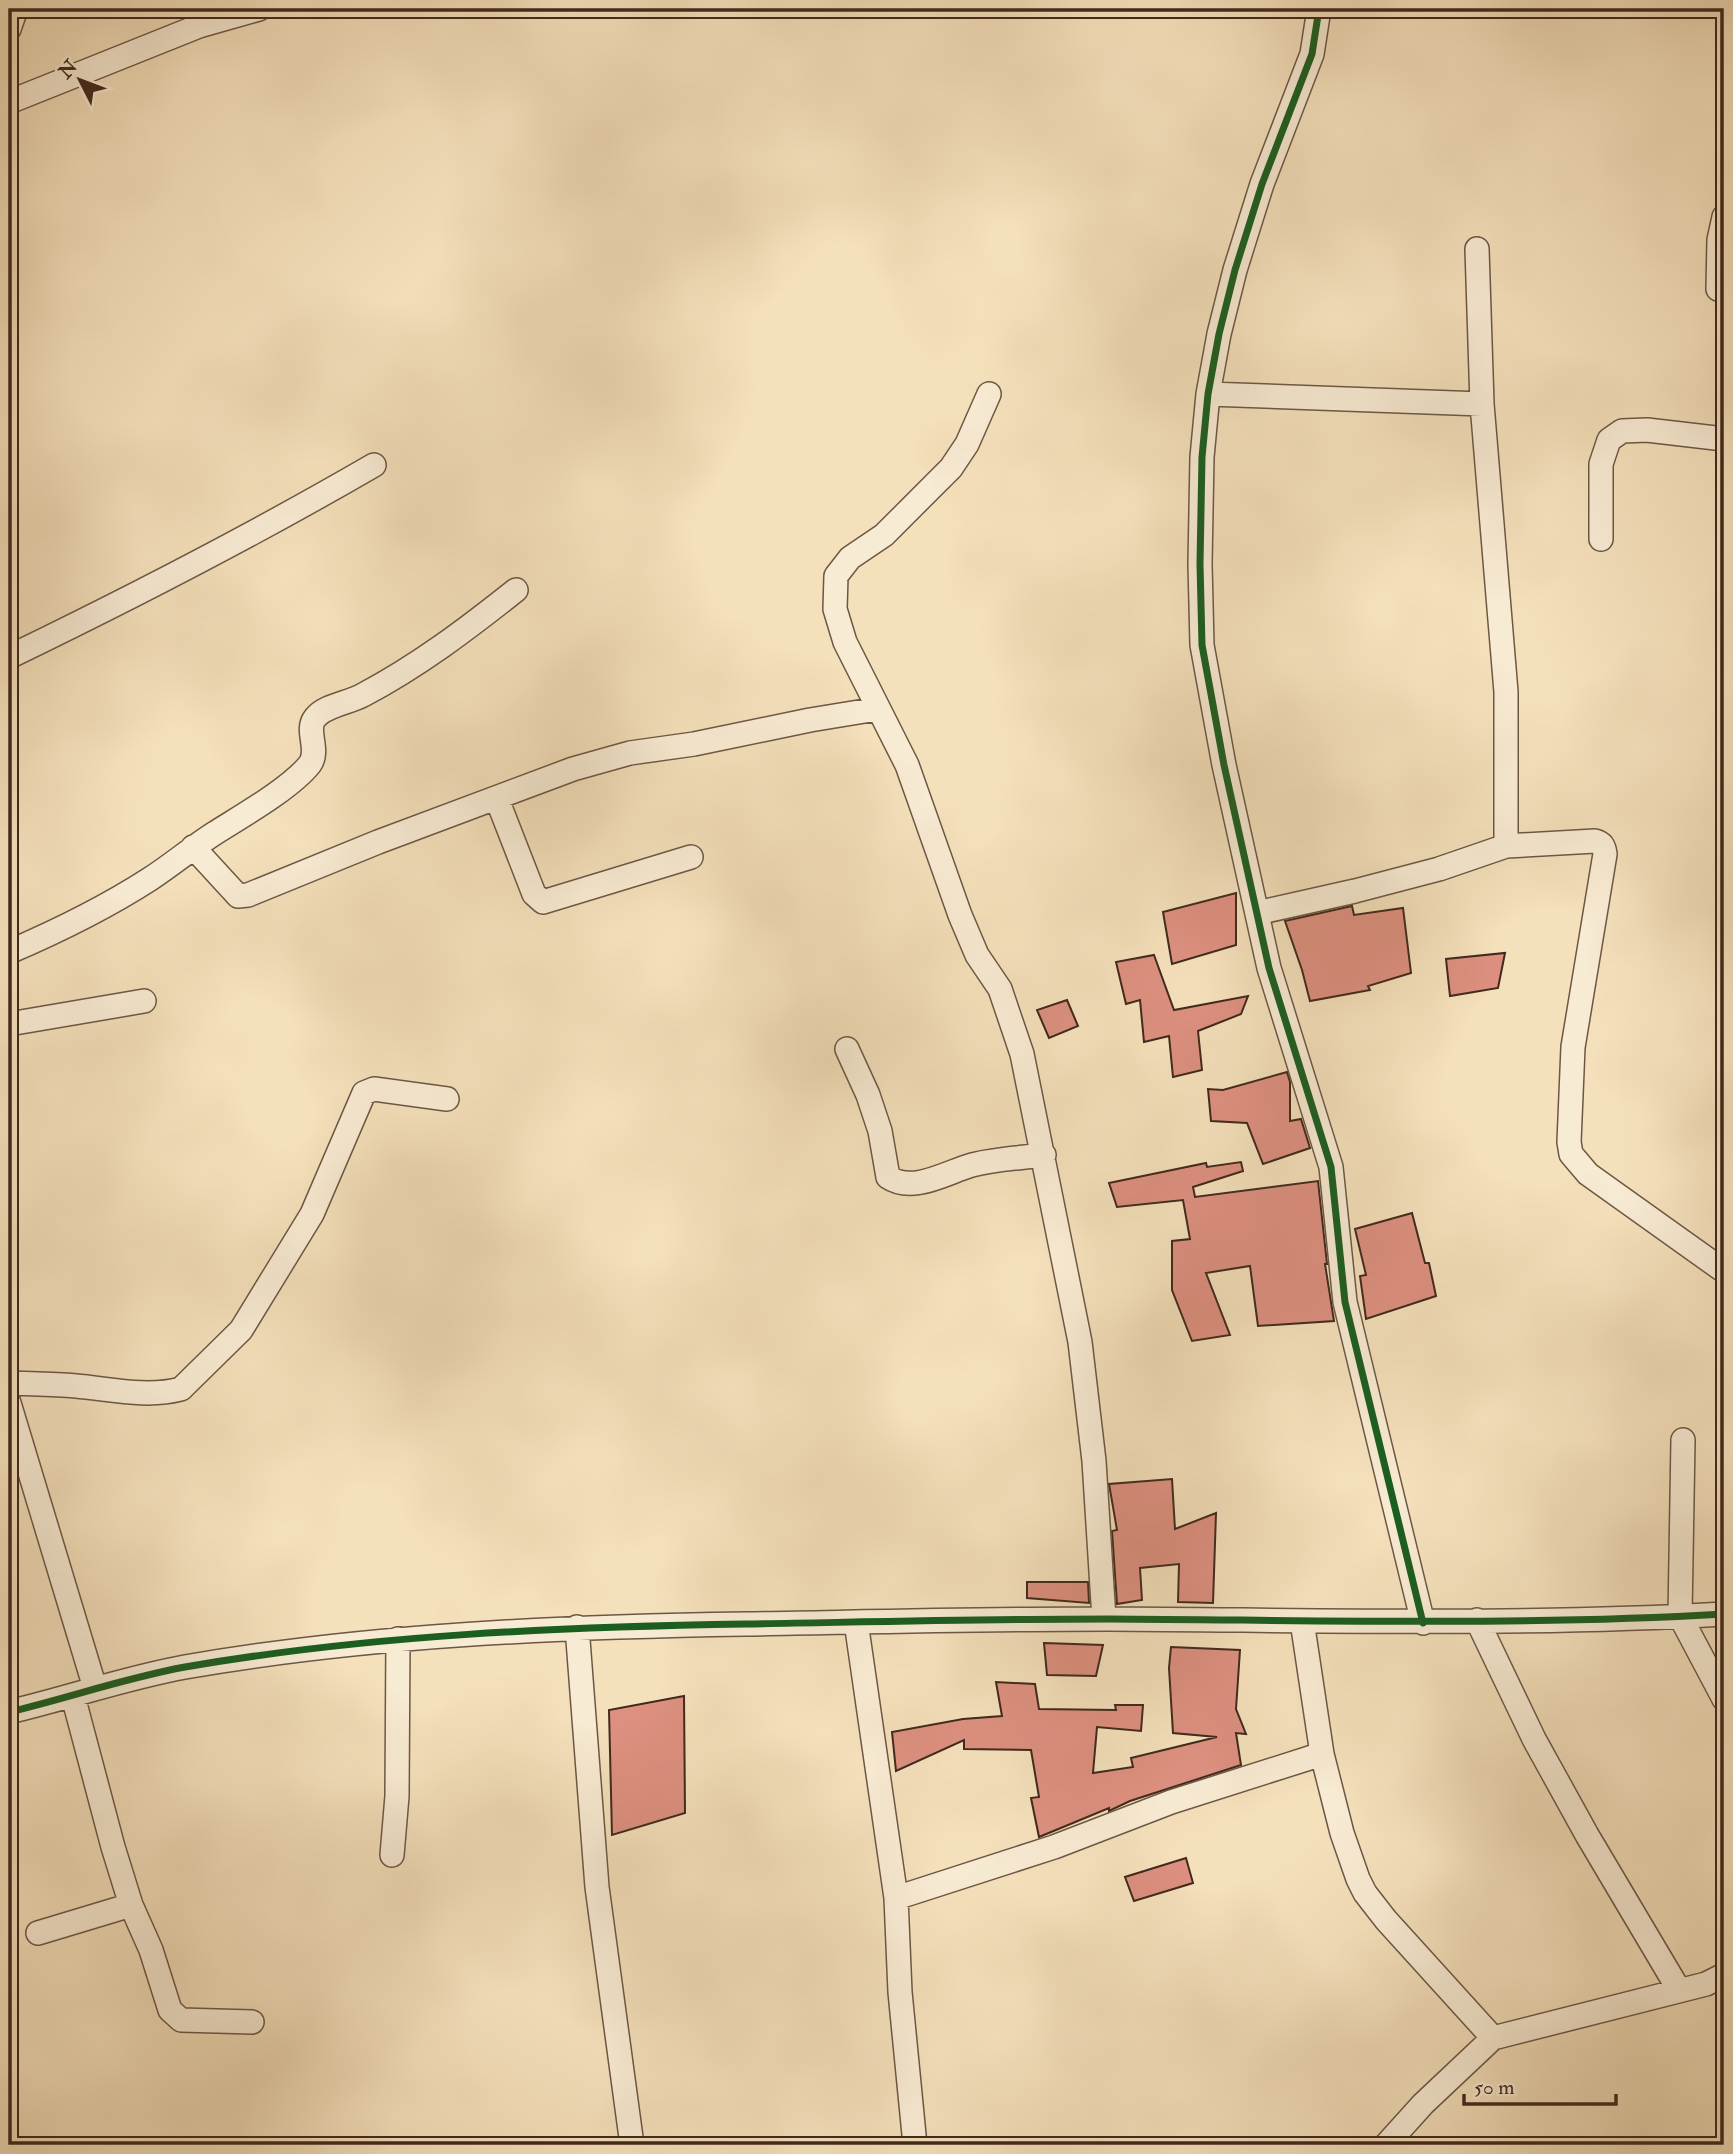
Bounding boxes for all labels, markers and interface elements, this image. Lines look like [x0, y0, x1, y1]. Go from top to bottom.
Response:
north arrow [46, 46, 116, 116]
text: N [53, 54, 83, 84]
scale bar [1464, 2063, 1616, 2107]
text: 50 m [1474, 2074, 1515, 2101]

